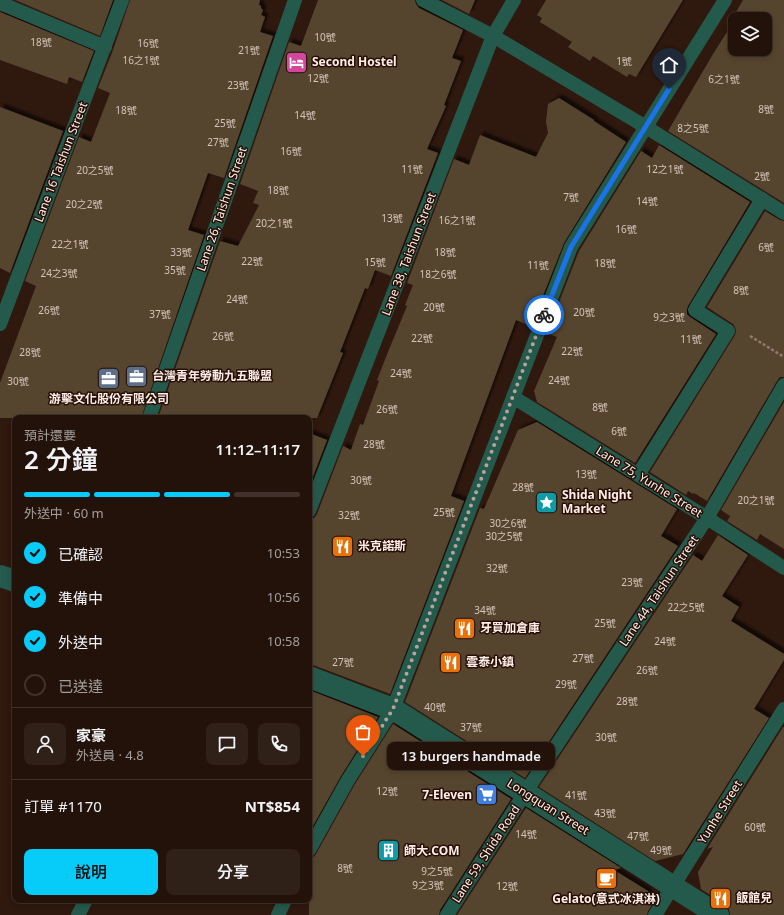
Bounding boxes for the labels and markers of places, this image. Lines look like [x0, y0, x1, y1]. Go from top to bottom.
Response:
pin [652, 48, 686, 89]
hotel icon: Second Hostel [283, 49, 309, 75]
place label: Second Hostel [312, 53, 397, 70]
office icon: 台灣青年勞動九五聯盟 [124, 363, 150, 389]
office icon: 游擊文化股份有限公司 [96, 365, 122, 391]
place label: 台灣青年勞動九五聯盟 [152, 367, 272, 384]
place label: 游擊文化股份有限公司 [49, 390, 169, 407]
place label: Shida Night Market [562, 486, 632, 517]
place icon: Shida Night Market [533, 489, 559, 515]
restaurant icon: 米克諾斯 [330, 533, 356, 559]
place label: 米克諾斯 [358, 537, 406, 554]
restaurant icon: 牙買加倉庫 [452, 615, 478, 641]
place label: 牙買加倉庫 [480, 619, 540, 636]
restaurant icon: 雲泰小鎮 [437, 649, 463, 675]
place label: 雲泰小鎮 [466, 653, 514, 670]
pin [346, 715, 380, 756]
callout: 13 burgers handmade [387, 742, 555, 770]
supermarket icon: 7-Eleven [474, 782, 500, 808]
place label: 7-Eleven [422, 786, 472, 803]
building icon: 師大.COM [375, 838, 401, 864]
place label: 師大.COM [404, 842, 460, 859]
cafe icon: Gelato(意式冰淇淋) [593, 865, 619, 891]
restaurant icon: 飯館兒 [708, 885, 734, 911]
place label: 飯館兒 [736, 889, 772, 906]
place label: Gelato(意式冰淇淋) [552, 890, 660, 907]

